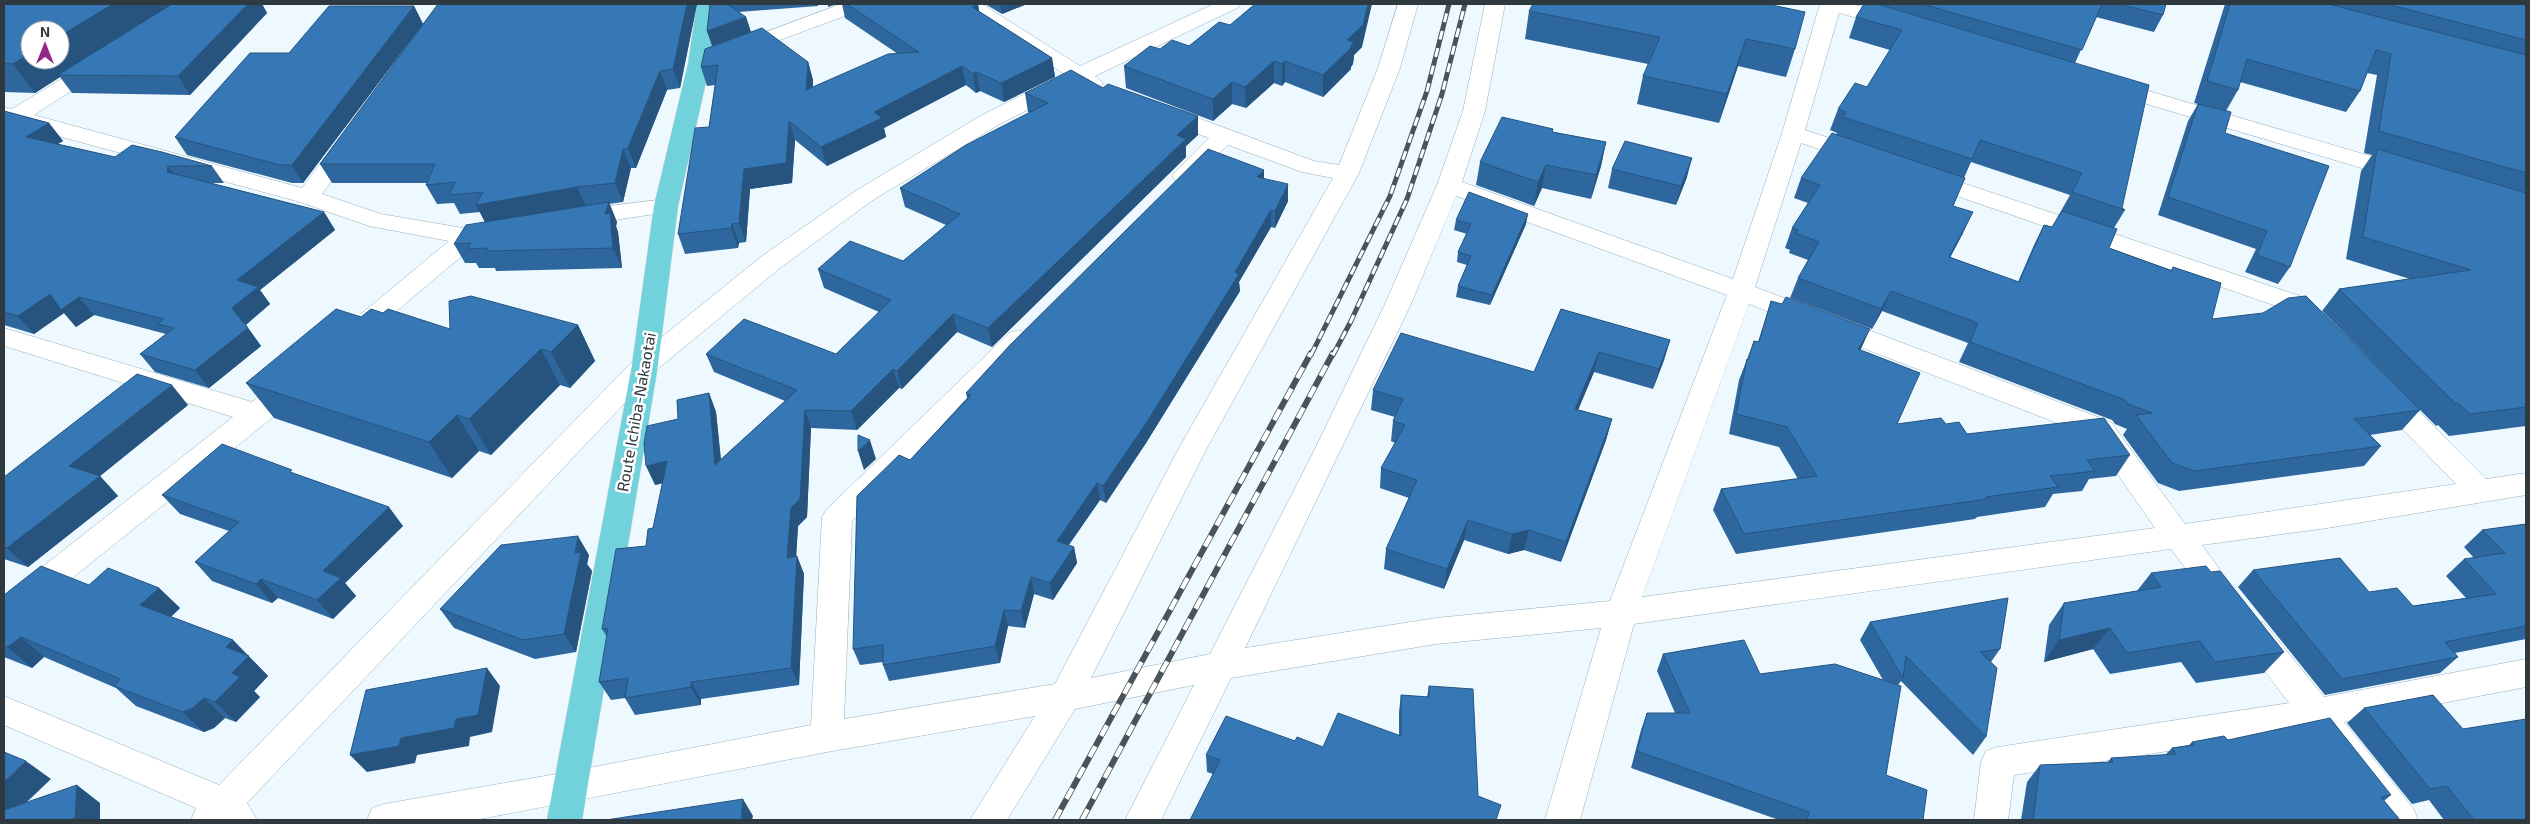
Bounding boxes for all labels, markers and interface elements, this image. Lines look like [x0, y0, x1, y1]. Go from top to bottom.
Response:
north arrow [20, 20, 70, 70]
text: N [40, 23, 50, 40]
street label: Route Ichiba-Nakaotai [612, 331, 659, 493]

